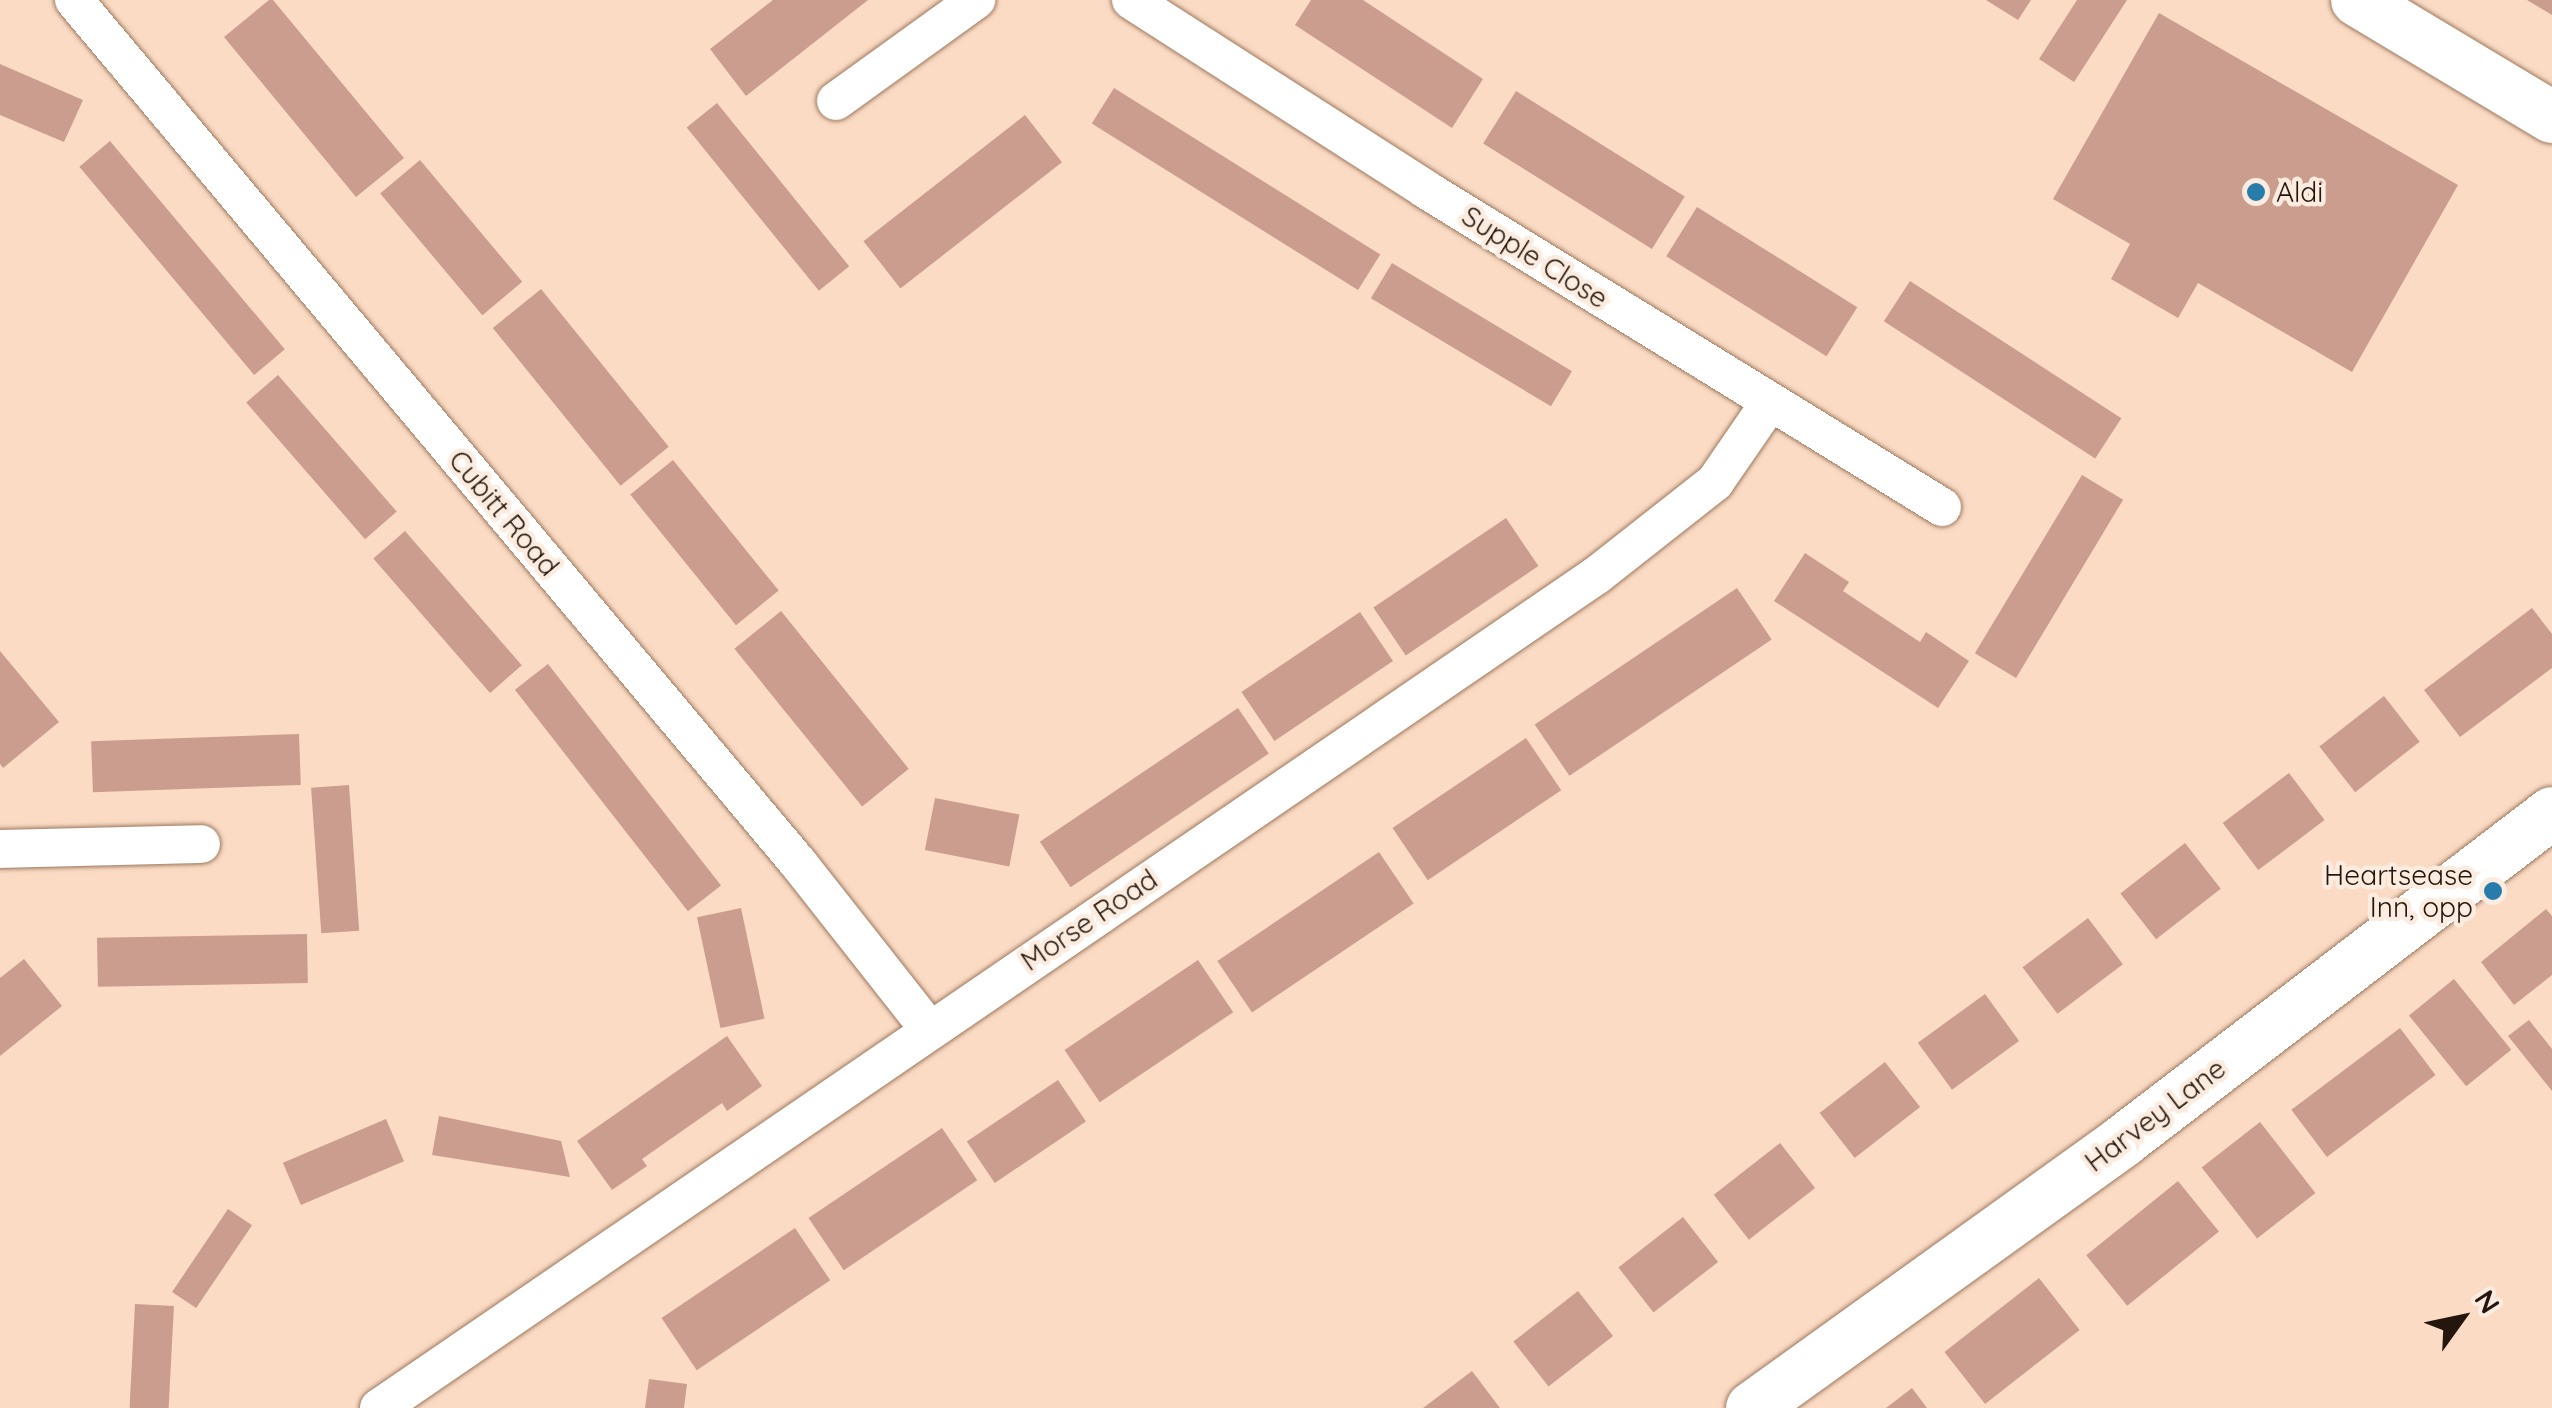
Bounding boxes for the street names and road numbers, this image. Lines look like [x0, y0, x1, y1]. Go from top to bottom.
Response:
street label: Supple Close [1456, 199, 1614, 315]
street label: Cubitt Road [442, 443, 566, 583]
street label: Morse Road [1015, 862, 1163, 978]
street label: Harvey Lane [2078, 1051, 2232, 1179]

